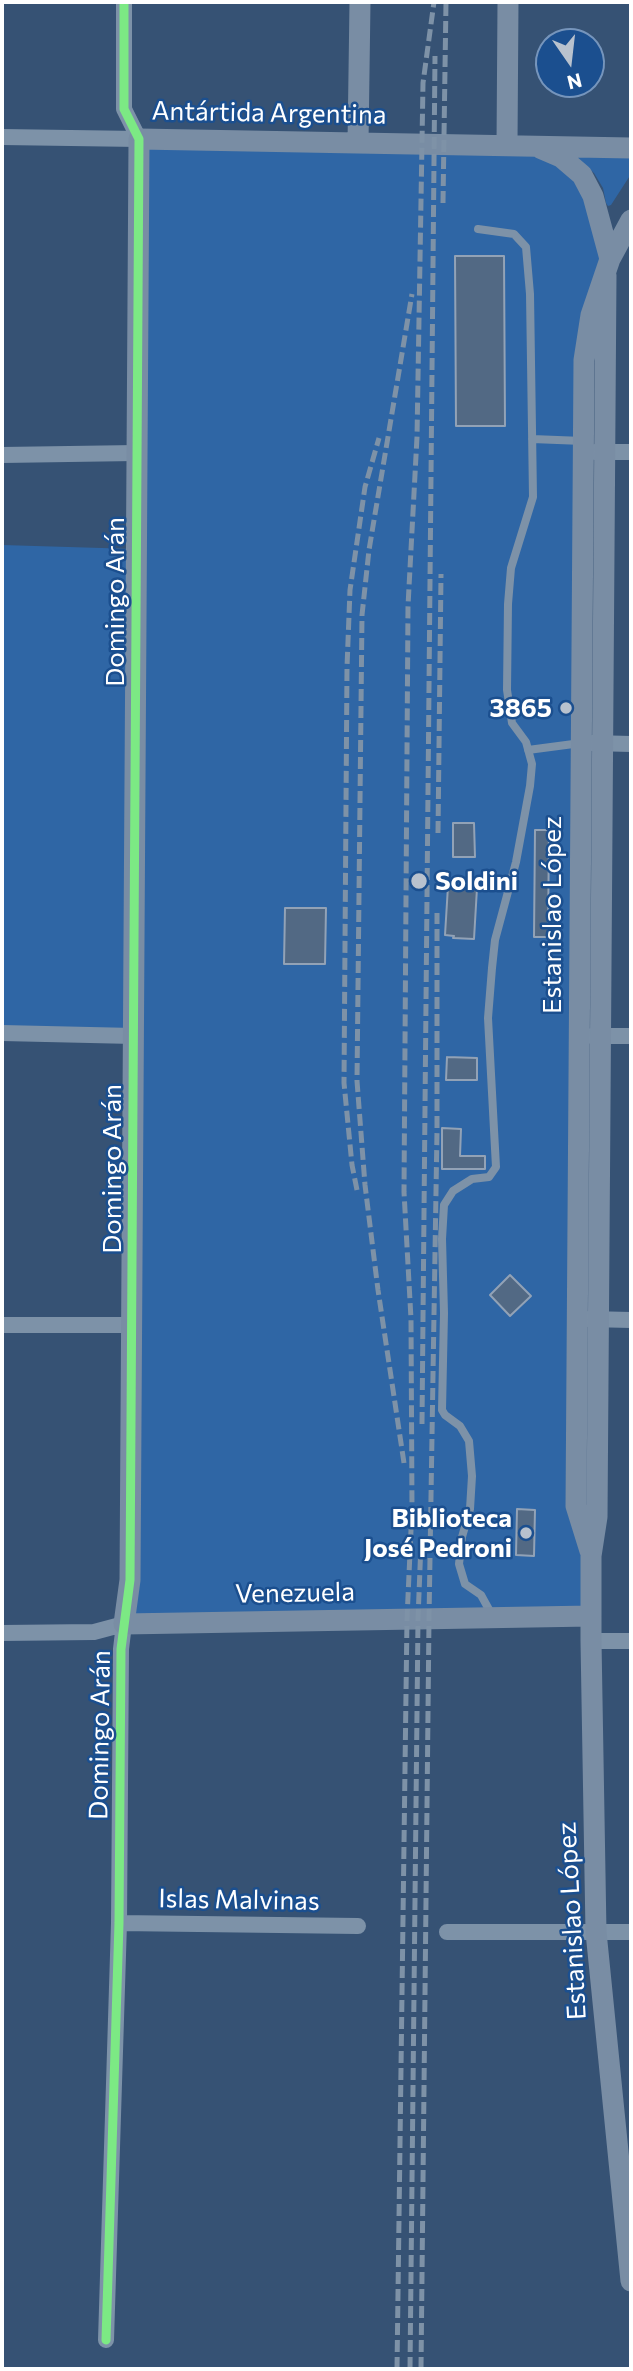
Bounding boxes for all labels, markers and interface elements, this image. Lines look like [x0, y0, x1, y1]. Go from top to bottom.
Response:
north arrow [535, 28, 605, 98]
text: N [565, 69, 584, 95]
street label: Antártida Argentina [151, 95, 387, 131]
street label: Domingo Arán [99, 517, 131, 687]
place label: 3865 [490, 692, 552, 724]
marker: 3865 [558, 700, 574, 716]
street label: Estanislao López [536, 816, 568, 1014]
place label: Soldini [435, 865, 518, 897]
marker: Soldini [409, 871, 429, 891]
street label: Domingo Arán [96, 1084, 128, 1254]
place label: Biblioteca José Pedroni [364, 1502, 512, 1564]
marker: Biblioteca José Pedroni [518, 1525, 534, 1541]
street label: Venezuela [235, 1576, 355, 1610]
street label: Domingo Arán [83, 1650, 117, 1820]
street label: Estanislao López [551, 1821, 593, 2021]
street label: Islas Malvinas [158, 1883, 320, 1917]

